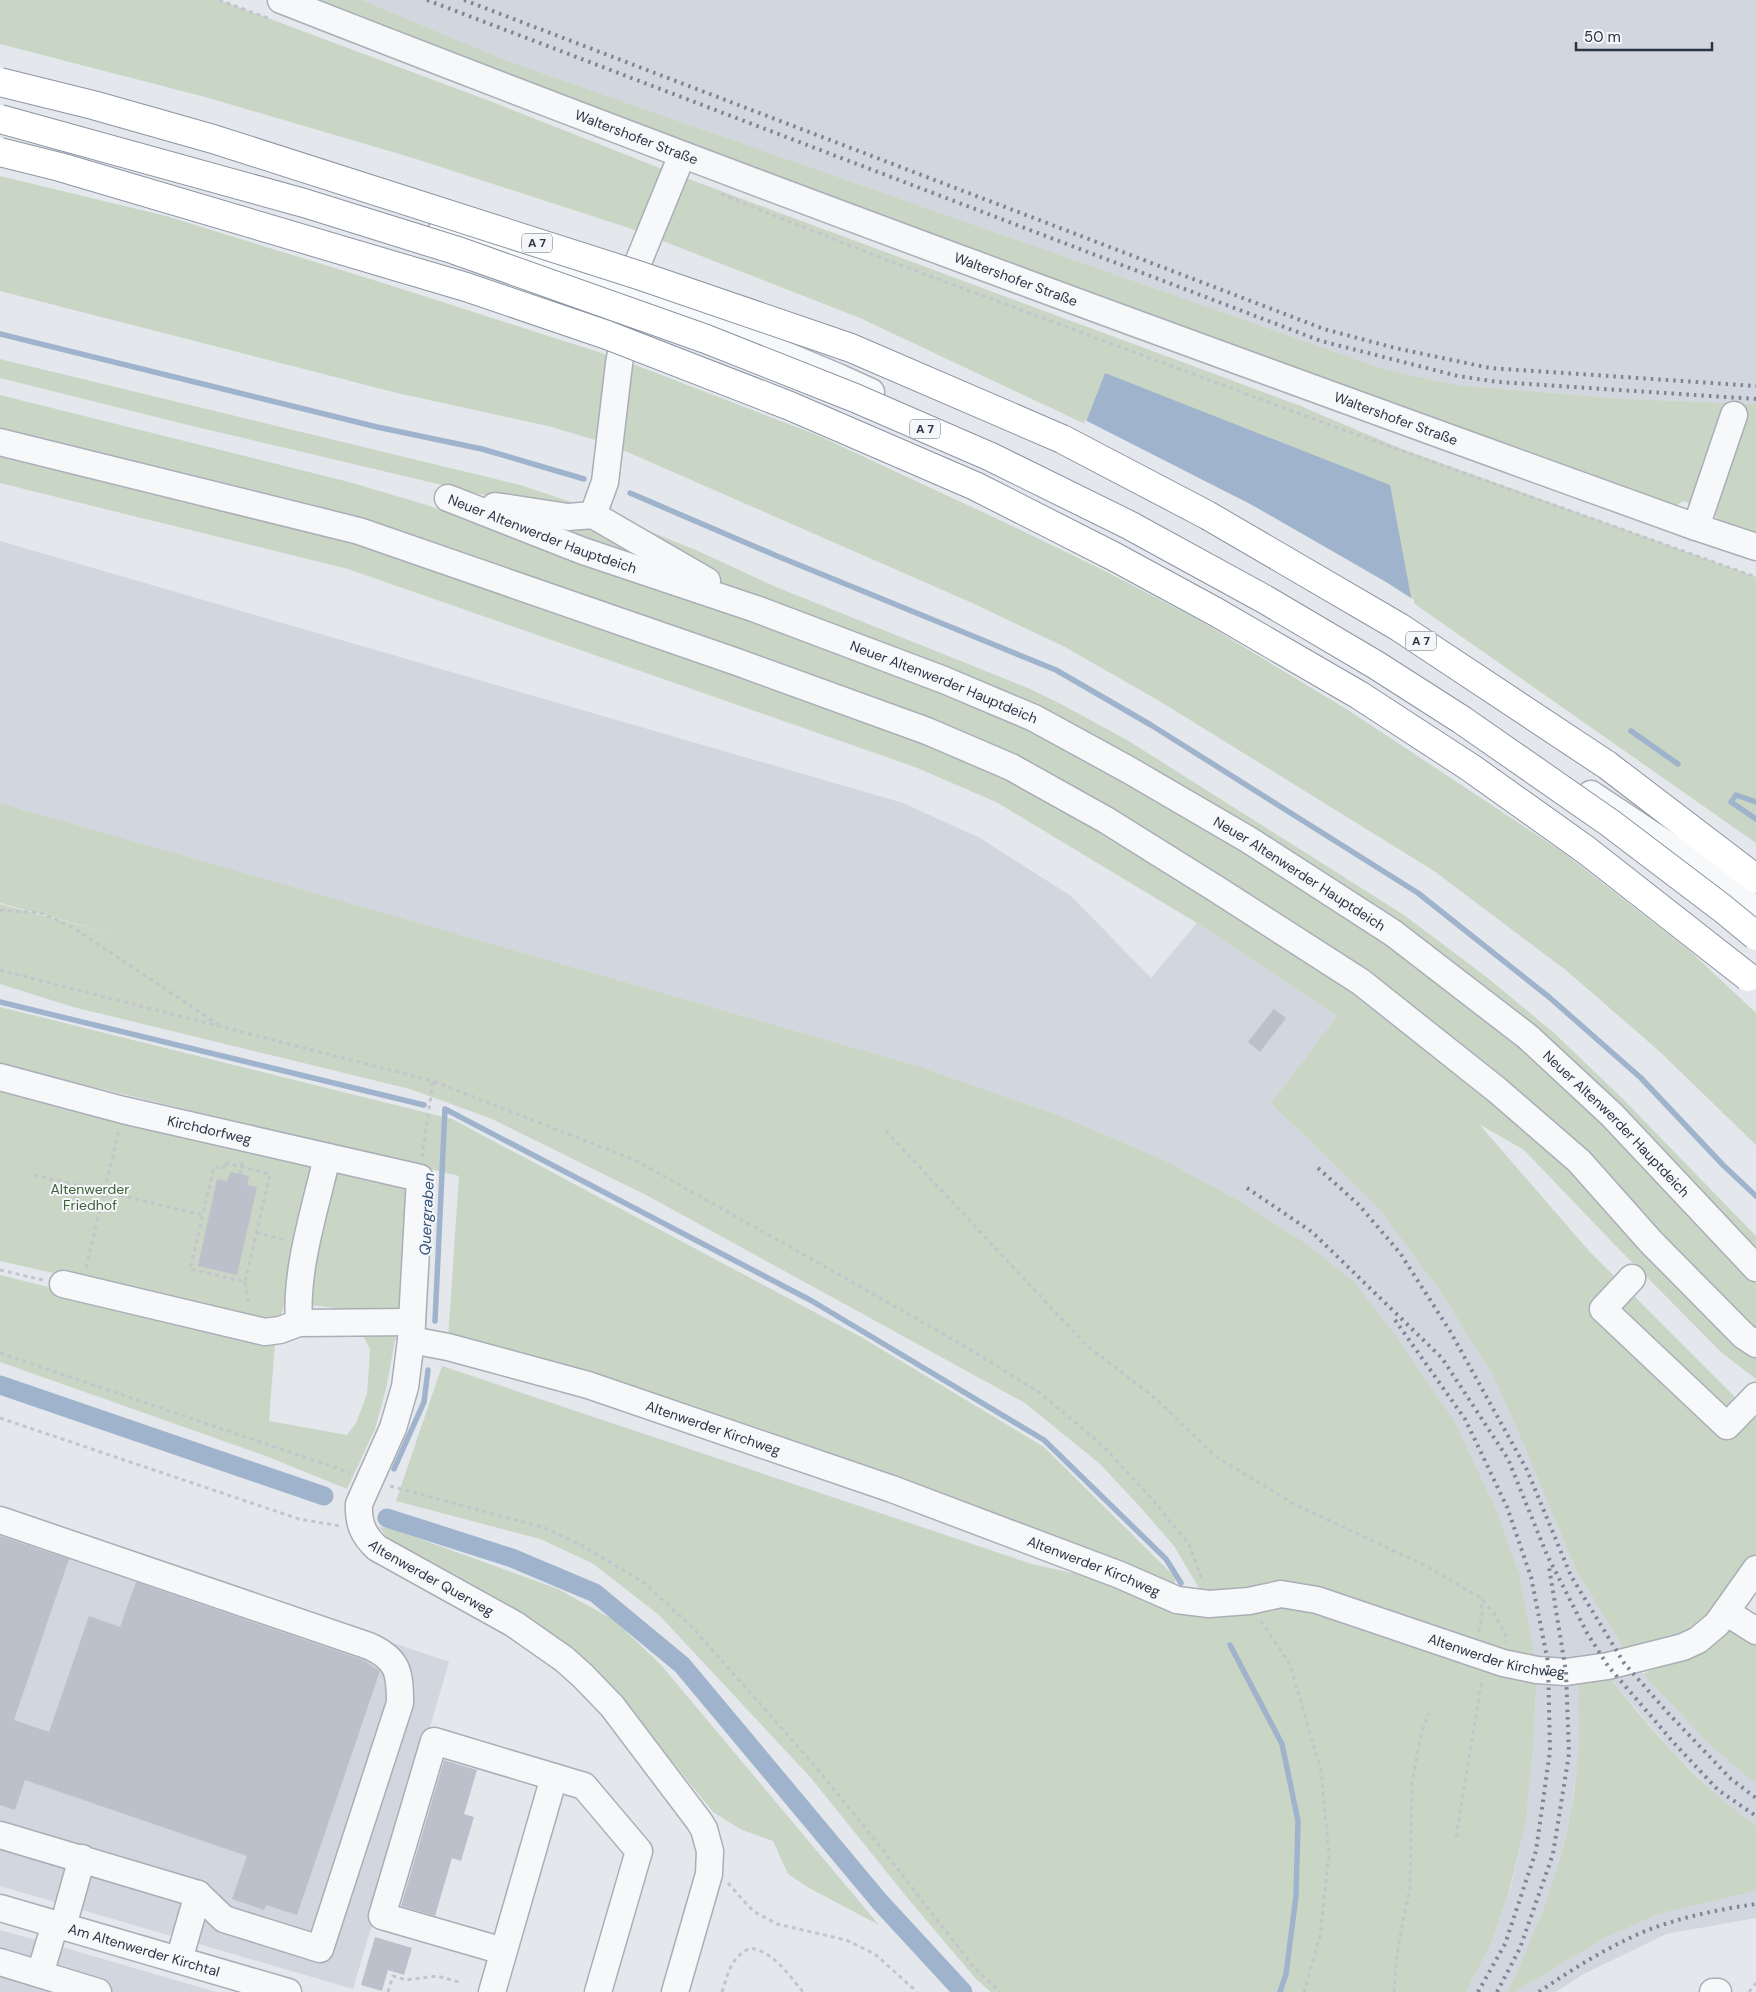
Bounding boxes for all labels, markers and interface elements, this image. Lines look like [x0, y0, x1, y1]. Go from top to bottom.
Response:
scale bar [1576, 20, 1712, 52]
text: 50 m [1584, 27, 1621, 47]
street label: Waltershofer Straße [572, 106, 701, 169]
road number: A 7 [522, 234, 552, 252]
street label: Waltershofer Straße [952, 248, 1080, 310]
street label: Waltershofer Straße [1332, 388, 1460, 449]
road number: A 7 [910, 419, 940, 438]
street label: Neuer Altenwerder Hauptdeich [445, 490, 639, 577]
road number: A 7 [1406, 631, 1436, 650]
street label: Neuer Altenwerder Hauptdeich [848, 636, 1040, 727]
street label: Neuer Altenwerder Hauptdeich [1210, 812, 1389, 935]
street label: Neuer Altenwerder Hauptdeich [1539, 1046, 1694, 1201]
street label: Kirchdorfweg [166, 1111, 253, 1148]
water label: Quergraben [415, 1172, 439, 1256]
park label: Altenwerder Friedhof [51, 1180, 129, 1214]
street label: Altenwerder Kirchweg [643, 1396, 783, 1459]
street label: Altenwerder Kirchweg [1025, 1532, 1163, 1601]
street label: Altenwerder Querweg [365, 1536, 497, 1620]
street label: Altenwerder Kirchweg [1426, 1629, 1566, 1681]
street label: Am Altenwerder Kirchtal [66, 1919, 222, 1981]

